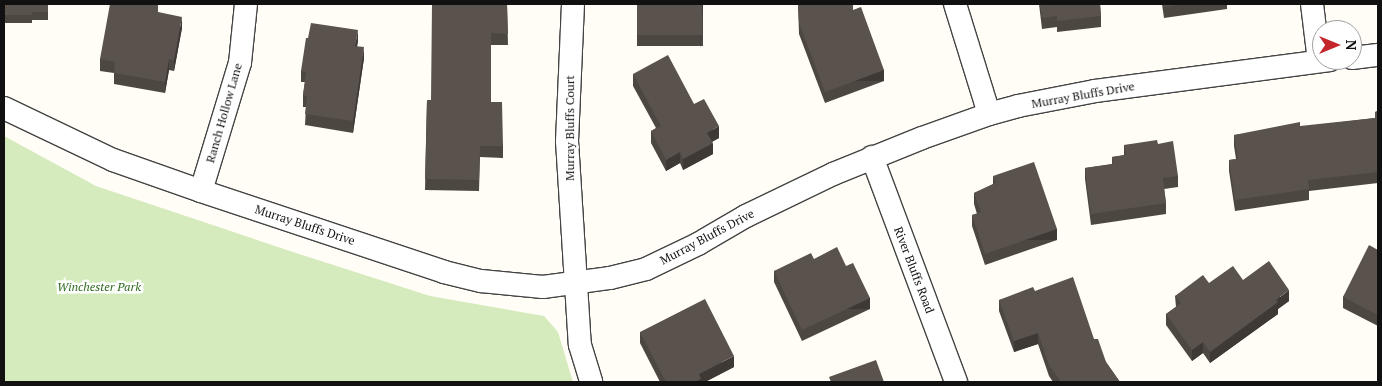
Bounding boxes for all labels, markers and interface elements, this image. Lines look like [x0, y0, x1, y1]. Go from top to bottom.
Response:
north arrow [1312, 20, 1362, 70]
text: N [1342, 40, 1361, 50]
street label: Ranch Hollow Lane [203, 62, 245, 164]
street label: Murray Bluffs Court [563, 75, 577, 181]
street label: Murray Bluffs Drive [1030, 79, 1136, 111]
street label: Murray Bluffs Drive [253, 202, 357, 248]
street label: Murray Bluffs Drive [658, 206, 756, 268]
street label: River Bluffs Road [891, 225, 937, 315]
park label: Winchester Park [57, 280, 141, 294]

